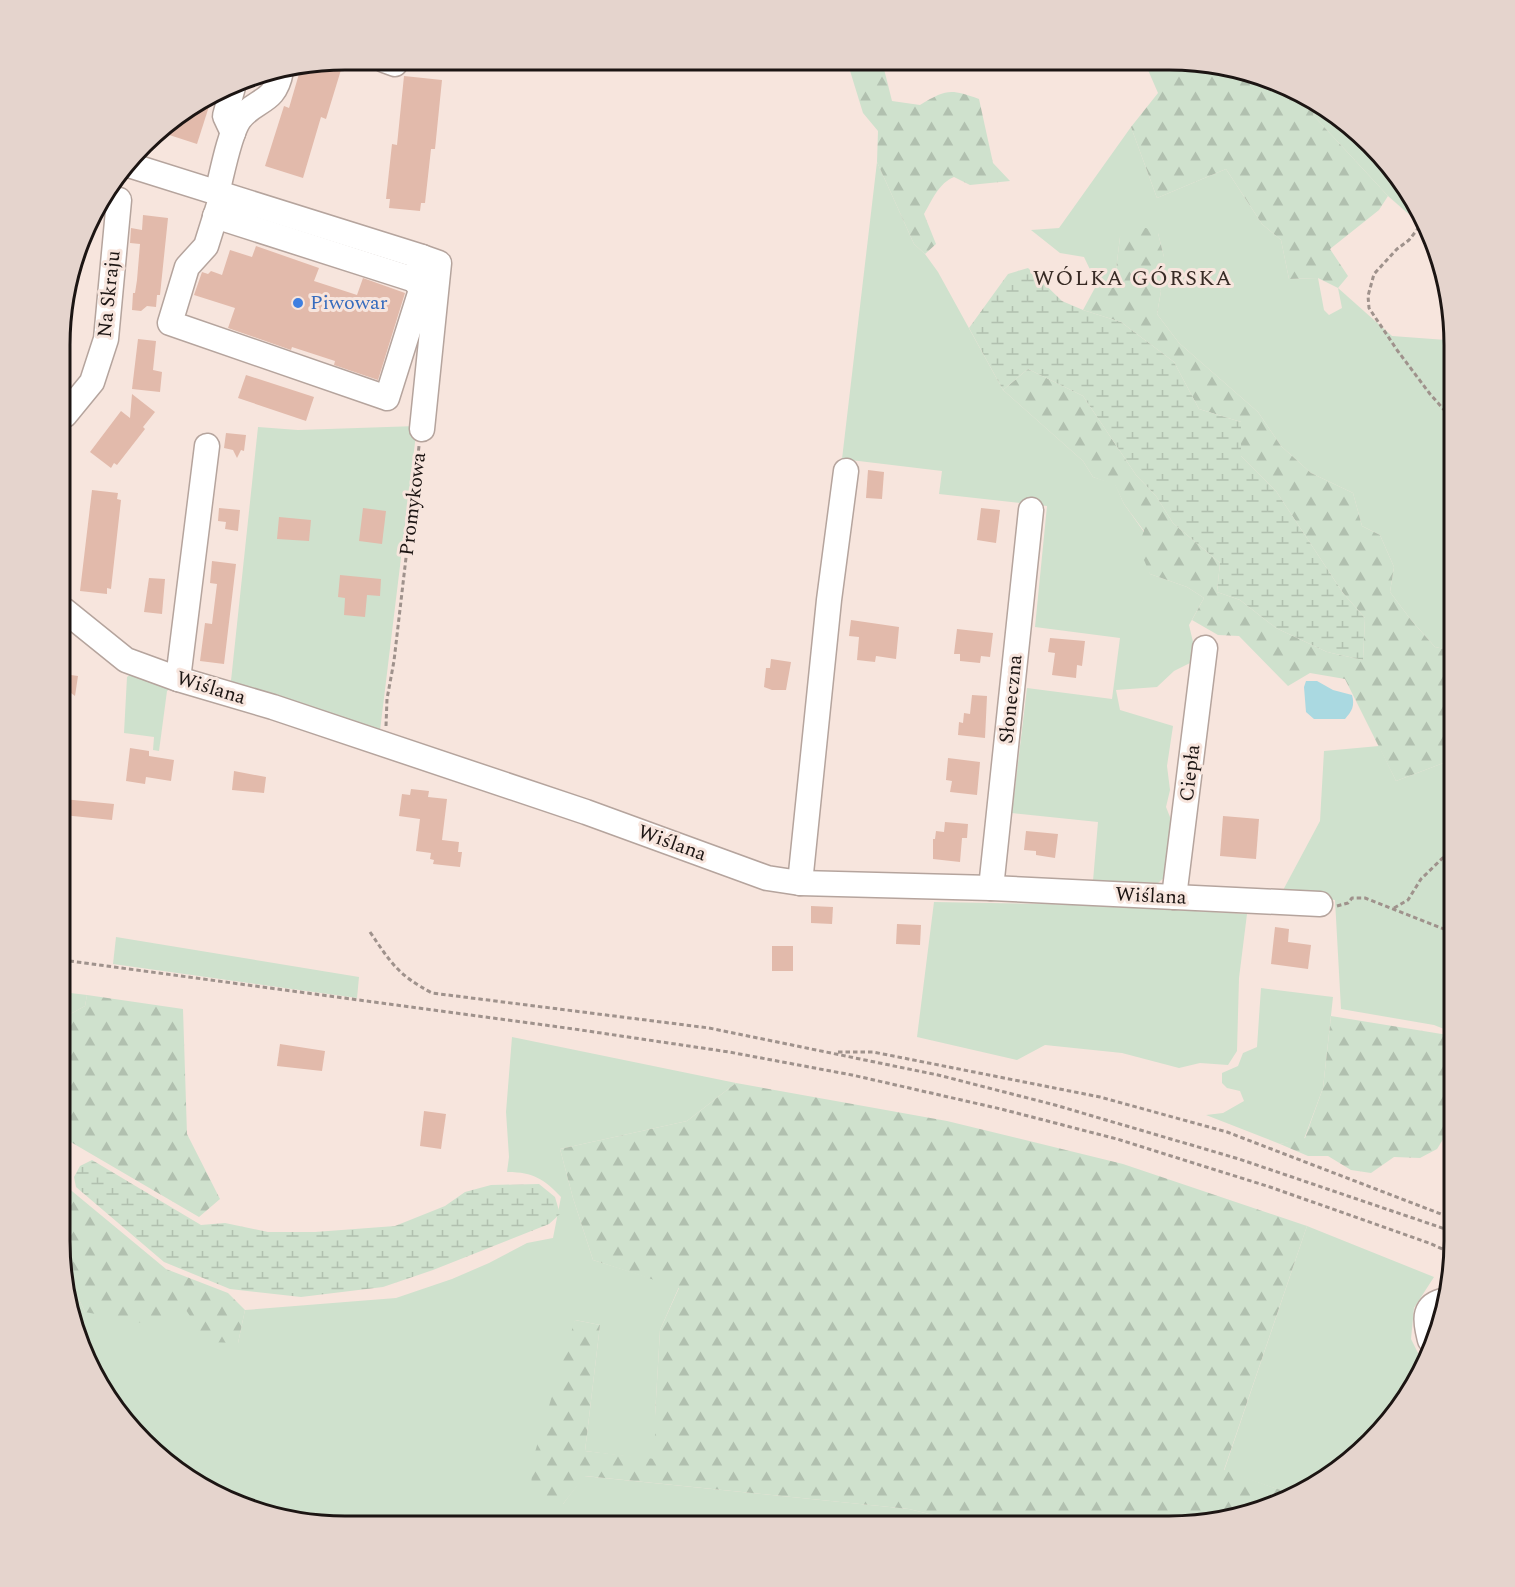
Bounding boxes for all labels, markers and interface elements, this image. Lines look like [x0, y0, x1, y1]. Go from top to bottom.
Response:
street label: Na Skraju [89, 249, 129, 339]
district label: WÓLKA GÓRSKA [1033, 262, 1233, 295]
place label: Piwowar [310, 288, 388, 318]
marker: Piwowar [291, 296, 305, 310]
street label: Promykowa [392, 450, 434, 558]
street label: Słoneczna [991, 653, 1031, 745]
street label: Wiślana [173, 663, 250, 713]
street label: Ciepła [1172, 742, 1208, 803]
street label: Wiślana [633, 817, 711, 869]
street label: Wiślana [1115, 879, 1188, 913]

